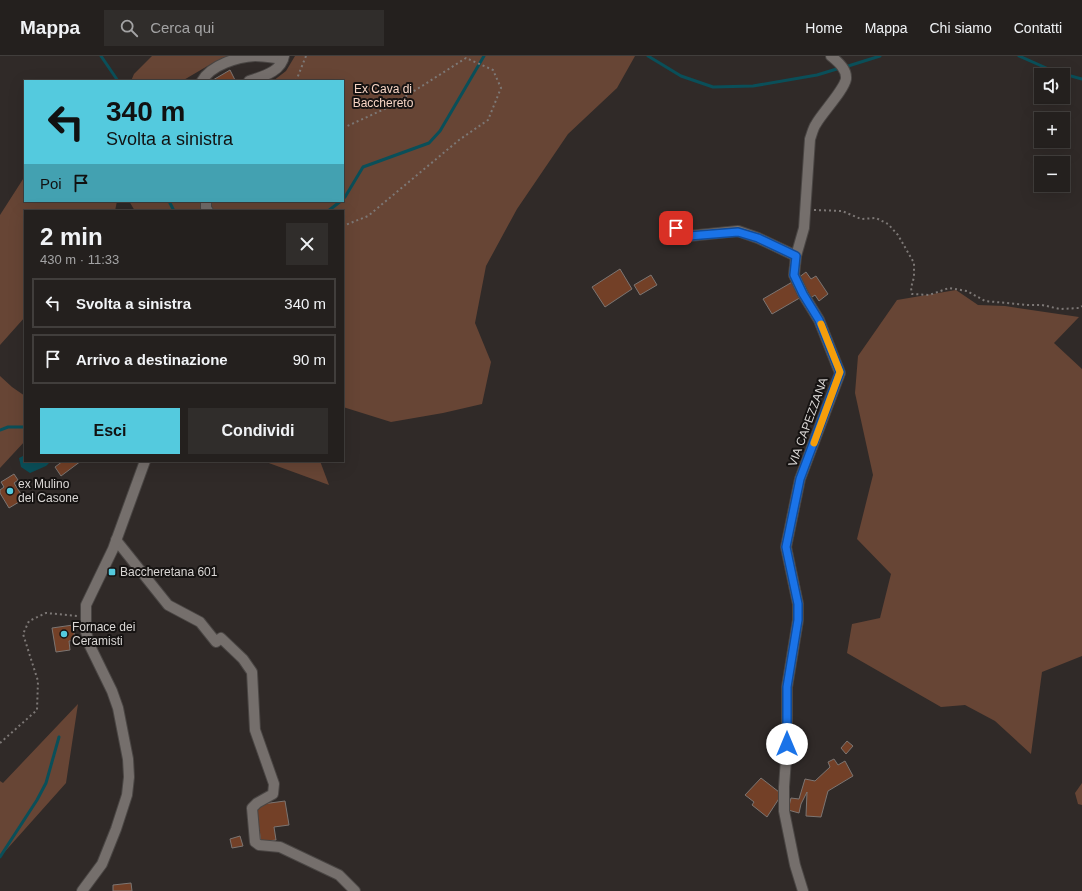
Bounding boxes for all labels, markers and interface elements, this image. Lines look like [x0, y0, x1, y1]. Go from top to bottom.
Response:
search box [104, 10, 384, 46]
text: Mappa [20, 17, 80, 38]
icon: search [118, 17, 140, 39]
text: Cerca qui [150, 19, 214, 36]
text: Home [805, 20, 843, 36]
text: Mappa [865, 20, 908, 36]
text: Chi siamo [930, 20, 992, 36]
text: Contatti [1014, 20, 1062, 36]
map controls [1034, 68, 1070, 192]
button: sound [1034, 68, 1070, 104]
park label: Ex Cava di Bacchereto [353, 82, 414, 110]
icon: left [40, 96, 92, 148]
text: 340 m [106, 96, 185, 127]
button: + [1034, 112, 1070, 148]
text: Svolta a sinistra [106, 129, 233, 149]
button: − [1034, 156, 1070, 192]
icon: arrive [70, 172, 92, 194]
text: Poi [40, 175, 62, 192]
pin [659, 211, 693, 245]
icon: arrive [665, 217, 687, 239]
text: 2 min [40, 223, 103, 250]
button: close [286, 223, 328, 265]
text: 430 m · 11:33 [40, 252, 119, 267]
icon: left [42, 292, 64, 314]
text: Svolta a sinistra [76, 295, 191, 312]
text: 340 m [284, 295, 326, 312]
icon: arrive [42, 348, 64, 370]
text: Arrivo a destinazione [76, 351, 228, 368]
text: 90 m [293, 351, 326, 368]
street label: VIA CAPEZZANA [785, 375, 831, 469]
button: Esci [40, 408, 180, 454]
button: Condividi [188, 408, 328, 454]
place label: ex Mulino del Casone [18, 477, 79, 505]
marker: ex Mulino del Casone [5, 486, 15, 496]
place label: Baccheretana 601 [120, 565, 218, 579]
marker: Baccheretana 601 [107, 567, 117, 577]
place label: Fornace dei Ceramisti [72, 620, 135, 648]
marker: Fornace dei Ceramisti [59, 629, 69, 639]
position arrow [766, 723, 808, 765]

